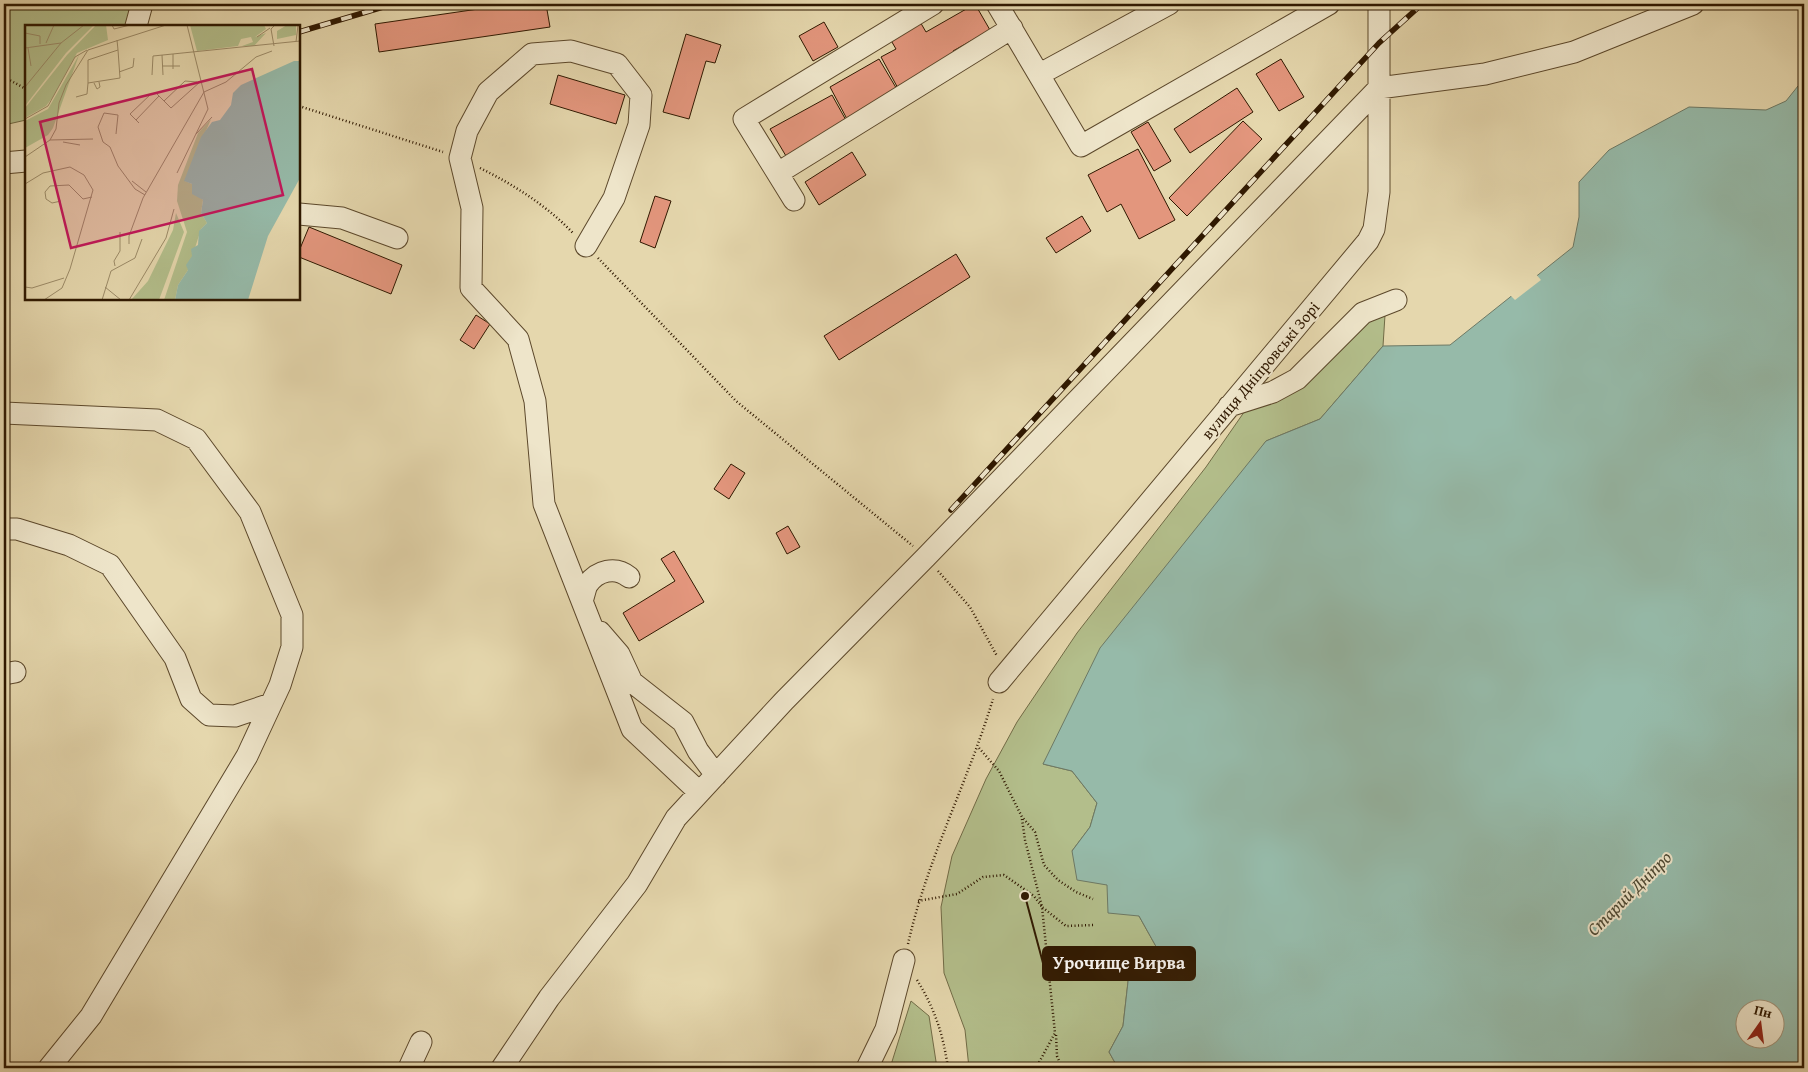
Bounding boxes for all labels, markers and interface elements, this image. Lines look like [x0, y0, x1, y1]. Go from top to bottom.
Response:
inset map [25, 25, 300, 300]
street label: вулиця Дніпровські Зорі [1195, 296, 1325, 444]
water label: Старий Дніпро [1580, 844, 1678, 942]
callout: Урочище Вирва [1043, 947, 1195, 980]
text: Урочище Вирва [1053, 949, 1186, 976]
north arrow [1736, 1000, 1786, 1050]
text: Пн [1752, 1000, 1775, 1023]

